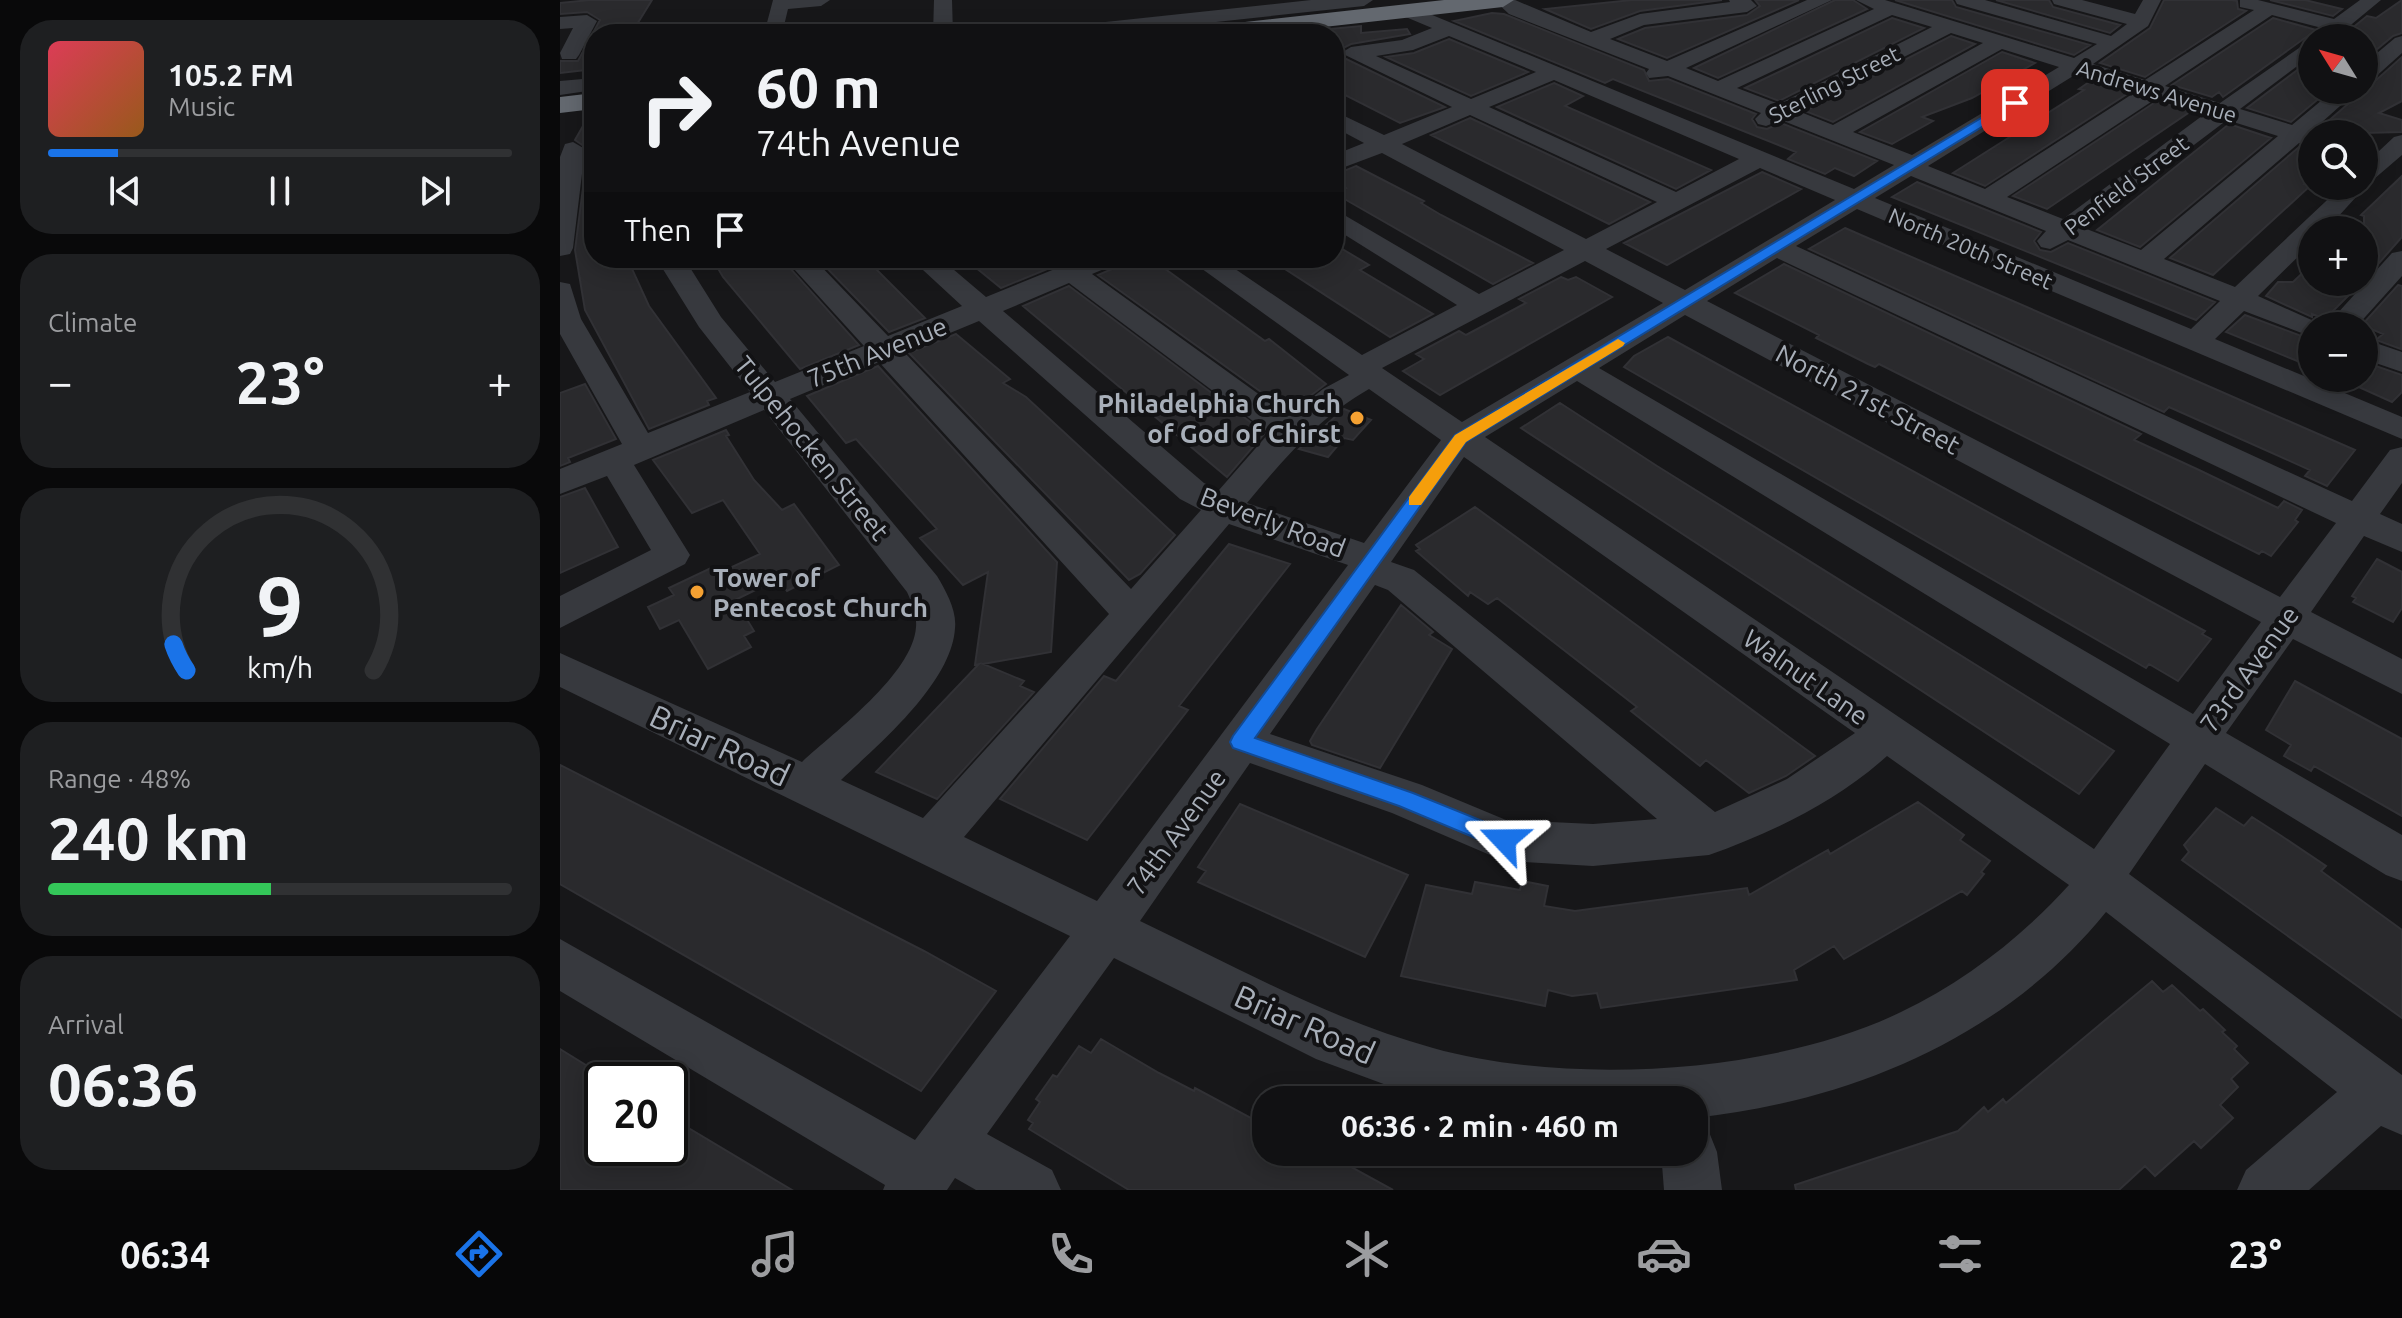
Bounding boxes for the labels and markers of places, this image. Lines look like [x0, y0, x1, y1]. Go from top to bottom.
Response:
pin [1981, 69, 2049, 137]
place label: Philadelphia Church of God of Chirst [1098, 389, 1341, 448]
marker: Philadelphia Church of God of Chirst [1348, 409, 1366, 427]
place label: Tower of Pentecost Church [713, 563, 928, 622]
marker: Tower of Pentecost Church [688, 583, 706, 601]

